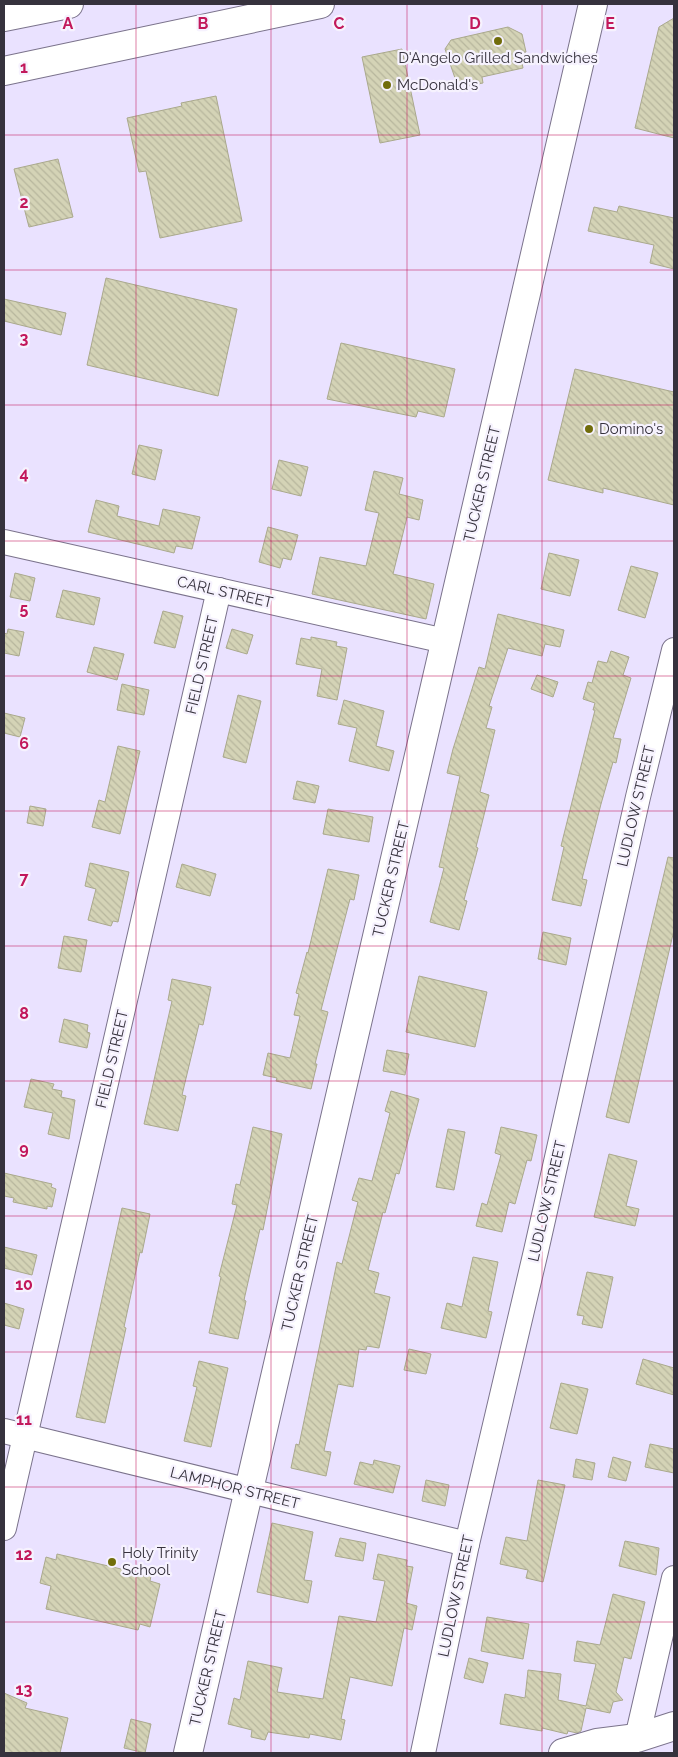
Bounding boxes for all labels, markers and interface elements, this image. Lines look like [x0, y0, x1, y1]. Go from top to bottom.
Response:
text: A [63, 14, 74, 33]
text: B [198, 14, 209, 33]
text: C [334, 14, 345, 33]
text: D [469, 14, 481, 33]
text: E [605, 14, 615, 33]
marker: D'Angelo Grilled Sandwiches [492, 35, 504, 47]
place label: D'Angelo Grilled Sandwiches [398, 49, 598, 67]
text: 1 [20, 58, 28, 77]
place label: McDonald's [397, 76, 478, 94]
marker: McDonald's [381, 79, 393, 91]
text: 2 [19, 193, 29, 212]
text: 3 [20, 329, 29, 348]
place label: Domino's [599, 420, 663, 438]
marker: Domino's [583, 423, 595, 435]
street label: TUCKER STREET [460, 424, 504, 544]
text: 4 [19, 464, 29, 483]
street label: CARL STREET [175, 572, 275, 612]
text: 5 [20, 599, 29, 618]
street label: FIELD STREET [182, 614, 222, 716]
text: 6 [19, 734, 29, 753]
street label: LUDLOW STREET [613, 744, 659, 868]
street label: TUCKER STREET [369, 819, 413, 939]
text: 7 [20, 869, 29, 888]
text: 8 [19, 1004, 29, 1023]
street label: FIELD STREET [92, 1008, 132, 1110]
text: 9 [19, 1139, 29, 1158]
street label: LUDLOW STREET [524, 1139, 570, 1263]
street label: TUCKER STREET [278, 1213, 322, 1333]
text: 10 [15, 1275, 33, 1294]
text: 11 [16, 1410, 32, 1429]
street label: LAMPHOR STREET [168, 1463, 302, 1513]
street label: LUDLOW STREET [434, 1533, 478, 1659]
place label: Holy Trinity School [122, 1544, 198, 1579]
text: 12 [16, 1545, 32, 1564]
marker: Holy Trinity School [106, 1556, 118, 1568]
street label: TUCKER STREET [186, 1608, 230, 1728]
text: 13 [16, 1680, 32, 1699]

